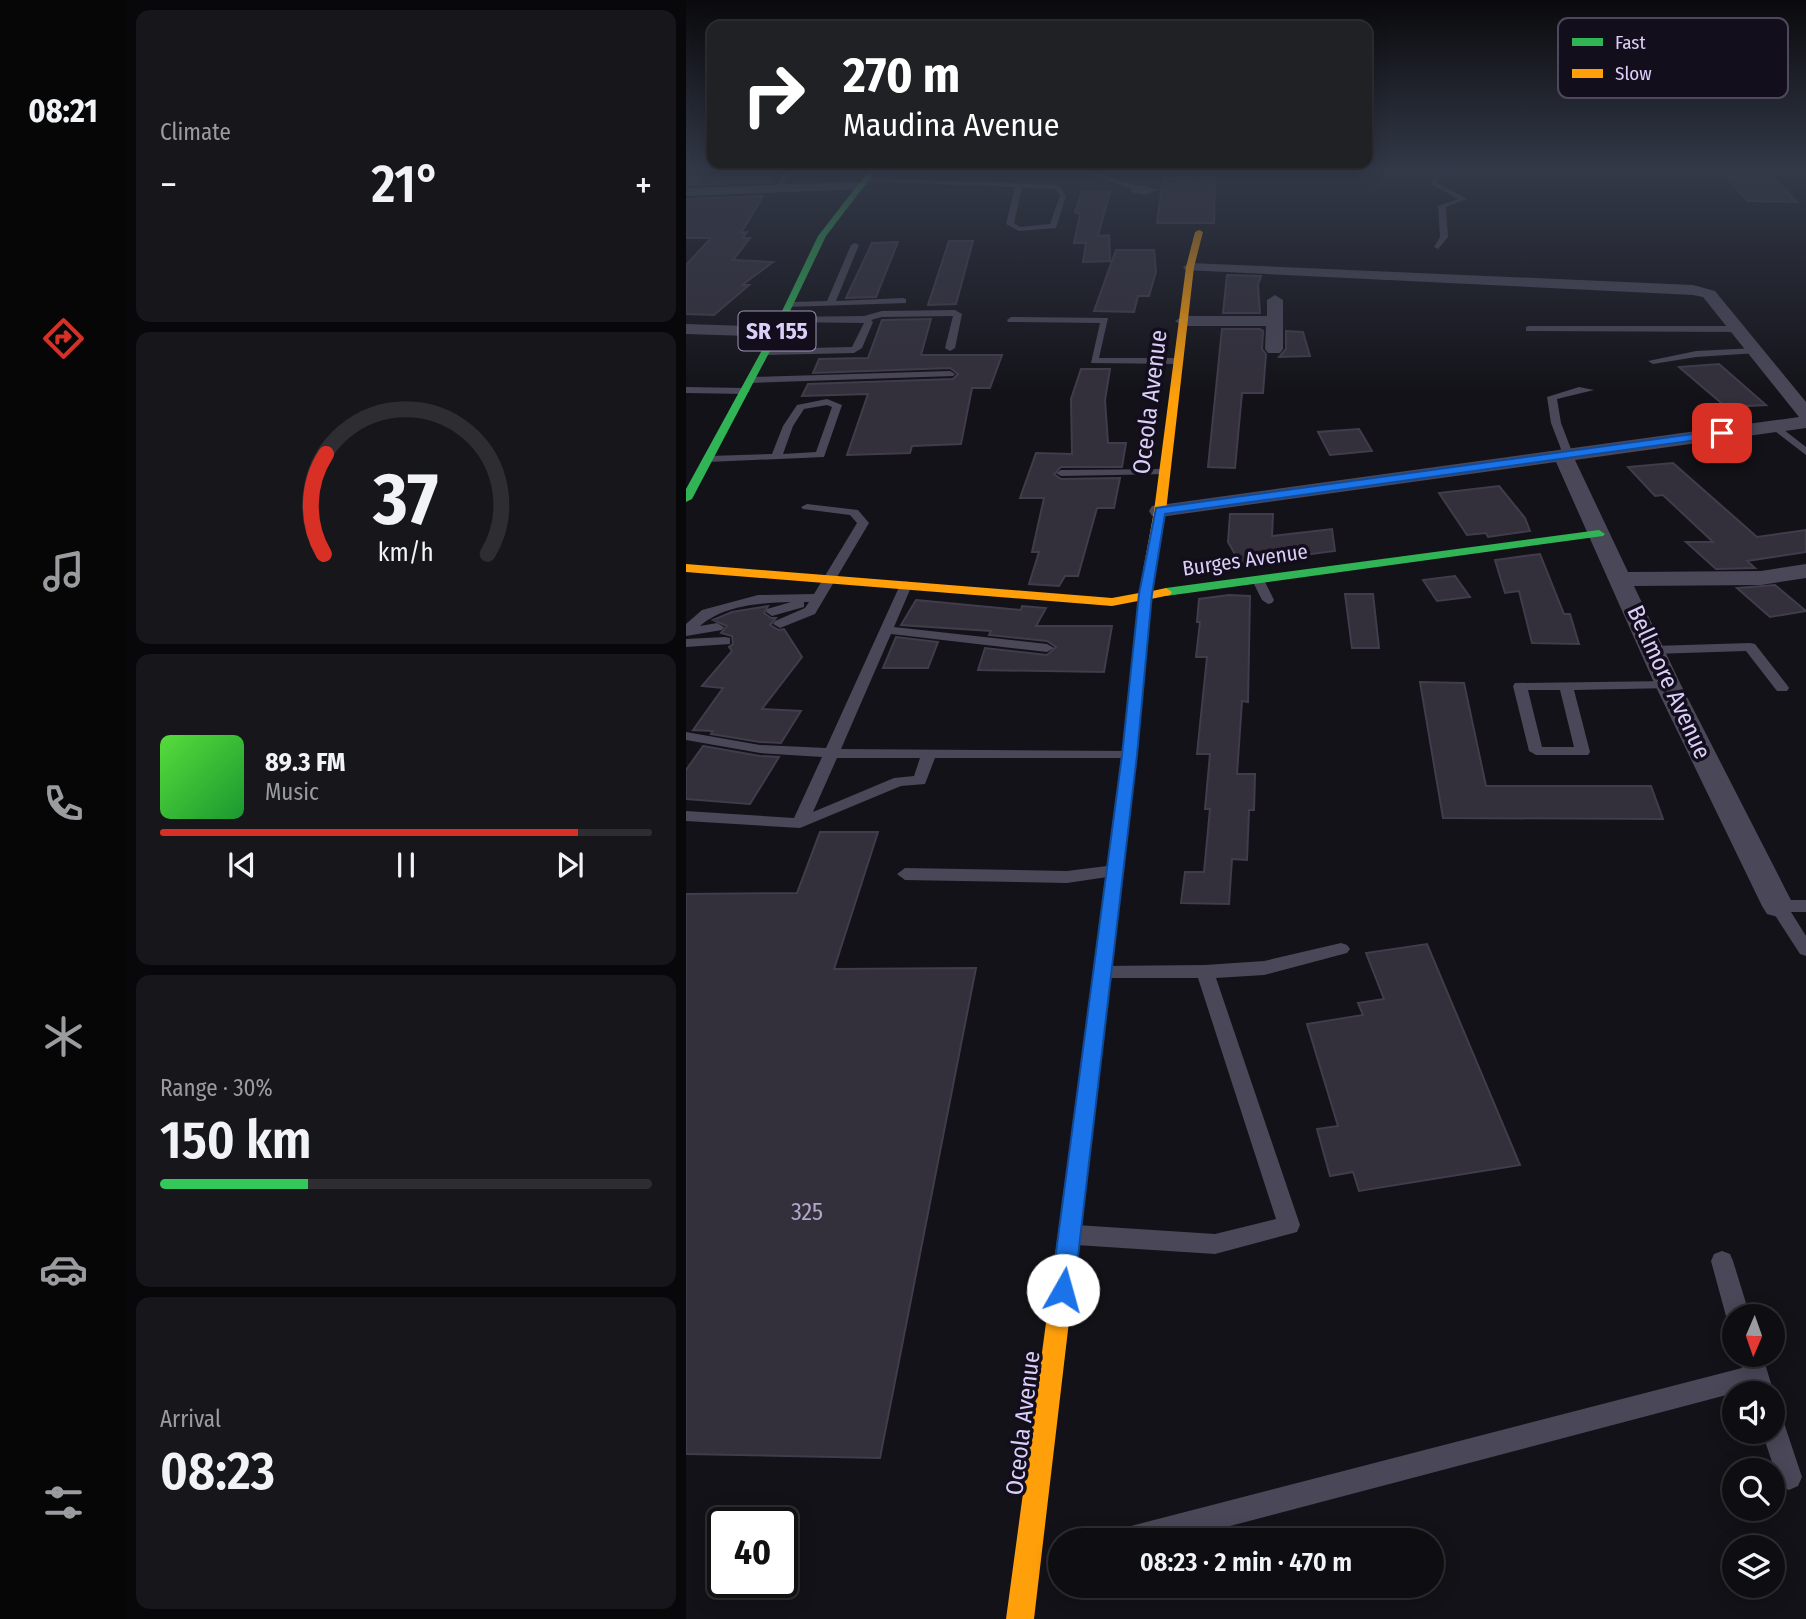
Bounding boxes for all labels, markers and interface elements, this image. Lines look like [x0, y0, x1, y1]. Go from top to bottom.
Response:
legend [1558, 18, 1788, 98]
text: Fast [1615, 31, 1646, 54]
text: 270 m [843, 46, 960, 105]
icon: right [728, 49, 819, 140]
text: Slow [1615, 62, 1652, 85]
text: 08:21 [28, 92, 98, 130]
text: Maudina Avenue [843, 106, 1060, 144]
text: Climate [160, 118, 231, 146]
text: 21° [371, 153, 440, 216]
text: − [160, 162, 177, 208]
text: + [635, 162, 652, 208]
road number: SR 155 [738, 312, 816, 350]
icon: directions [39, 314, 88, 363]
street label: Oceola Avenue [1127, 328, 1173, 476]
pin [1692, 403, 1752, 463]
icon: arrive [1703, 414, 1741, 452]
text: 37 [372, 456, 439, 543]
text: km/h [378, 537, 434, 567]
street label: Burges Avenue [1181, 538, 1309, 582]
icon: music [39, 547, 88, 596]
street label: Bellmore Avenue [1621, 601, 1717, 763]
text: 89.3 FM [265, 747, 345, 778]
text: Music [265, 778, 319, 806]
icon: phone [39, 779, 88, 828]
icon: previous [223, 846, 261, 884]
icon: pause [387, 846, 425, 884]
icon: next [551, 846, 589, 884]
icon: climate [39, 1012, 88, 1061]
text: Range · 30% [160, 1074, 273, 1102]
text: 150 km [160, 1109, 312, 1172]
house number: 325 [791, 1198, 823, 1226]
icon: car [39, 1245, 88, 1294]
position arrow [1026, 1253, 1100, 1327]
north arrow [1722, 1304, 1785, 1367]
map controls [1722, 1304, 1785, 1598]
street label: Oceola Avenue [1000, 1349, 1046, 1497]
button: sound [1722, 1381, 1785, 1444]
text: Arrival [160, 1405, 221, 1433]
text: 08:23 [160, 1440, 275, 1503]
button: search [1722, 1458, 1785, 1521]
icon: filters [39, 1478, 88, 1527]
speed limit sign: 40 [707, 1507, 798, 1598]
button: layers [1722, 1535, 1785, 1598]
text: 08:23 · 2 min · 470 m [1140, 1547, 1352, 1578]

